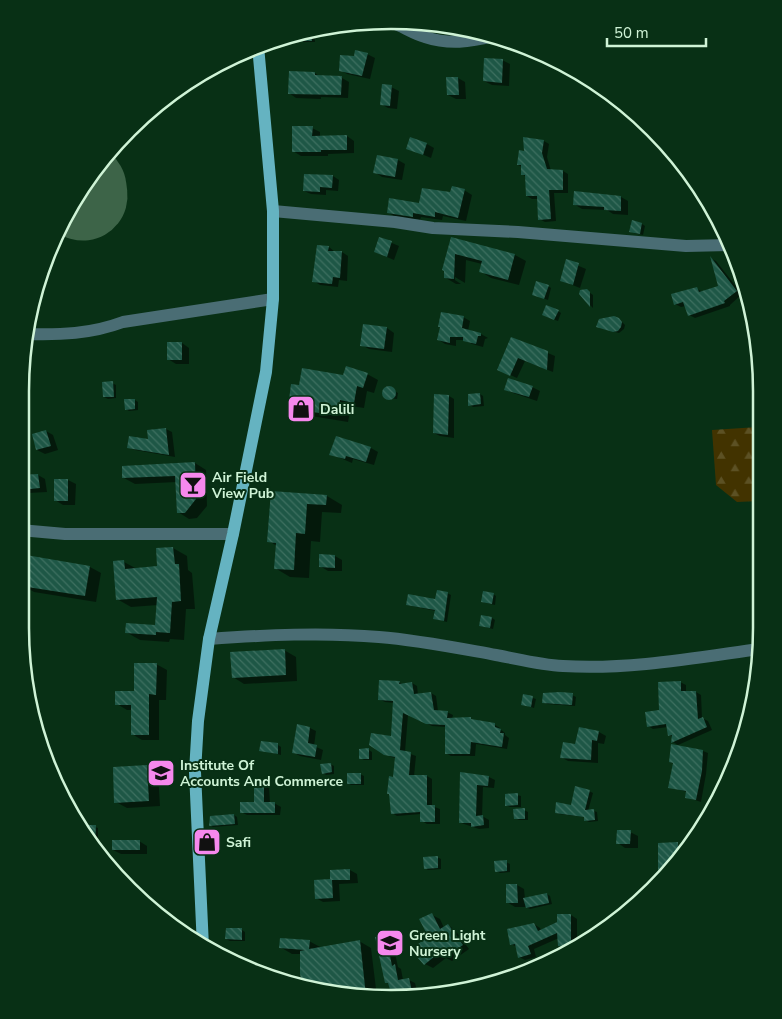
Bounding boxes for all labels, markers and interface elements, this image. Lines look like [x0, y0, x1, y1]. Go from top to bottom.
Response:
scale bar [607, 15, 706, 47]
text: 50 m [614, 23, 649, 43]
shop icon: Dalili [286, 394, 316, 424]
place label: Dalili [320, 400, 354, 419]
place label: Air Field View Pub [211, 468, 274, 503]
bar icon: Air Field View Pub [178, 470, 208, 500]
place label: Institute Of Accounts And Commerce [180, 756, 343, 791]
school or university icon: Institute Of Accounts And Commerce [146, 758, 176, 788]
shop icon: Safi [192, 827, 222, 857]
place label: Safi [226, 833, 251, 852]
place label: Green Light Nursery [409, 926, 486, 961]
school or university icon: Green Light Nursery [375, 928, 405, 958]

